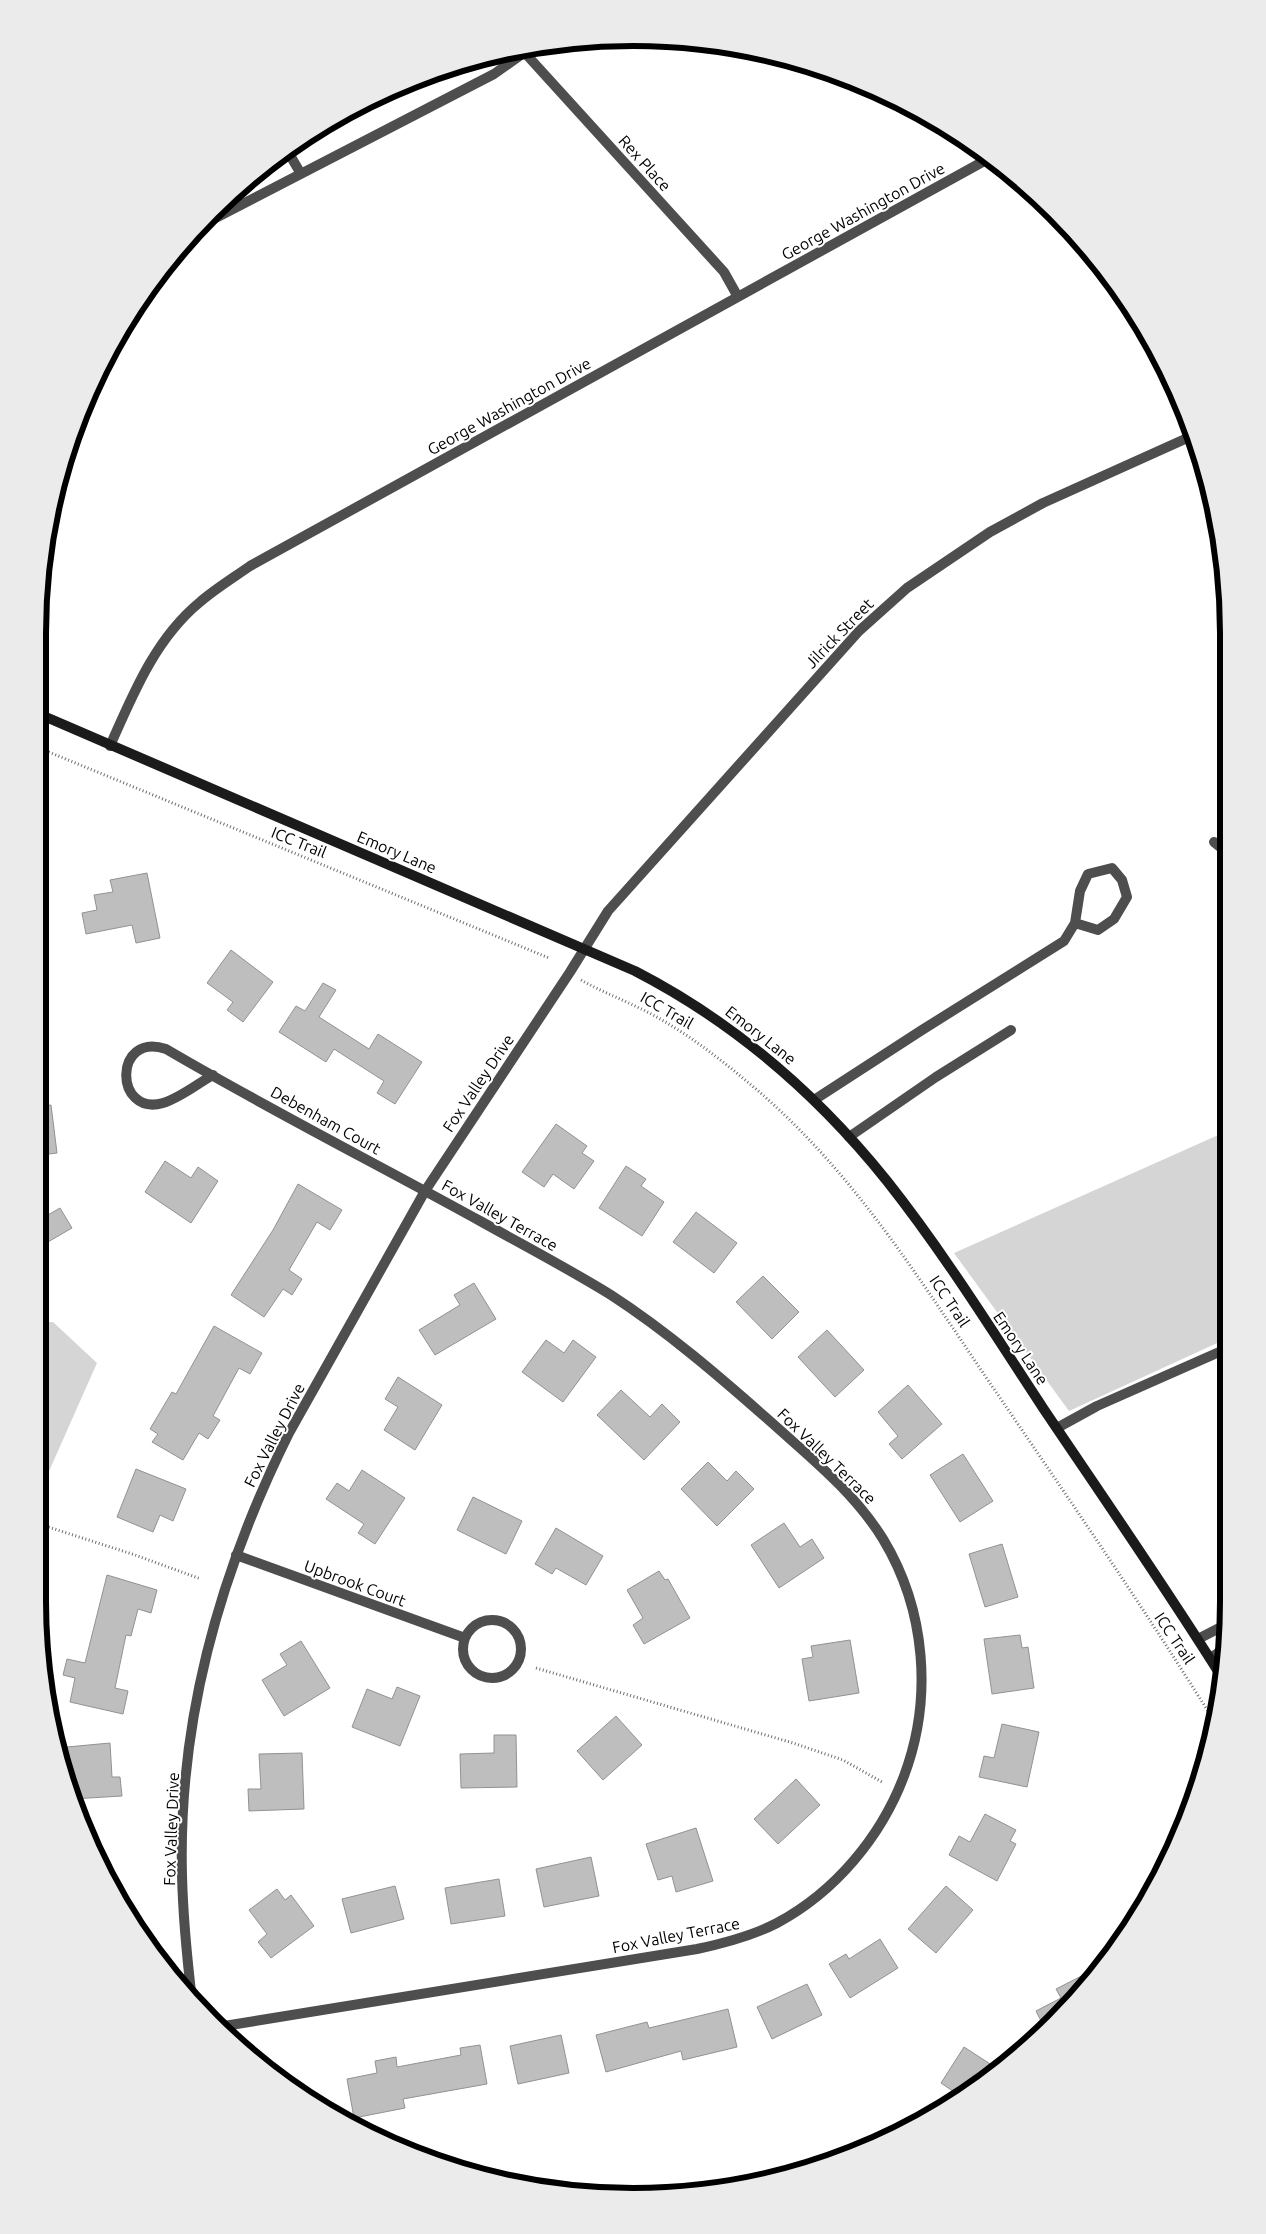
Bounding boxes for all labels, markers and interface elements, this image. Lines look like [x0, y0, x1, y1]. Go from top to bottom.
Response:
street label: Rex Place [615, 131, 675, 195]
street label: George Washington Drive [778, 159, 948, 263]
street label: George Washington Drive [424, 354, 594, 458]
street label: Jilrick Street [801, 594, 877, 672]
street label: ICC Trail [269, 823, 329, 861]
street label: Emory Lane [355, 827, 439, 877]
street label: ICC Trail [637, 988, 697, 1032]
street label: Emory Lane [722, 1002, 800, 1068]
street label: Fox Valley Drive [439, 1031, 517, 1135]
street label: Debenham Court [268, 1082, 385, 1158]
street label: Fox Valley Terrace [439, 1176, 561, 1254]
street label: ICC Trail [926, 1272, 974, 1330]
street label: Emory Lane [990, 1308, 1052, 1388]
street label: Fox Valley Drive [240, 1380, 308, 1490]
street label: Fox Valley Terrace [774, 1405, 880, 1507]
street label: Upbrook Court [302, 1556, 409, 1610]
street label: ICC Trail [1151, 1609, 1199, 1667]
street label: Fox Valley Drive [160, 1772, 182, 1886]
street label: Fox Valley Terrace [611, 1914, 741, 1956]

